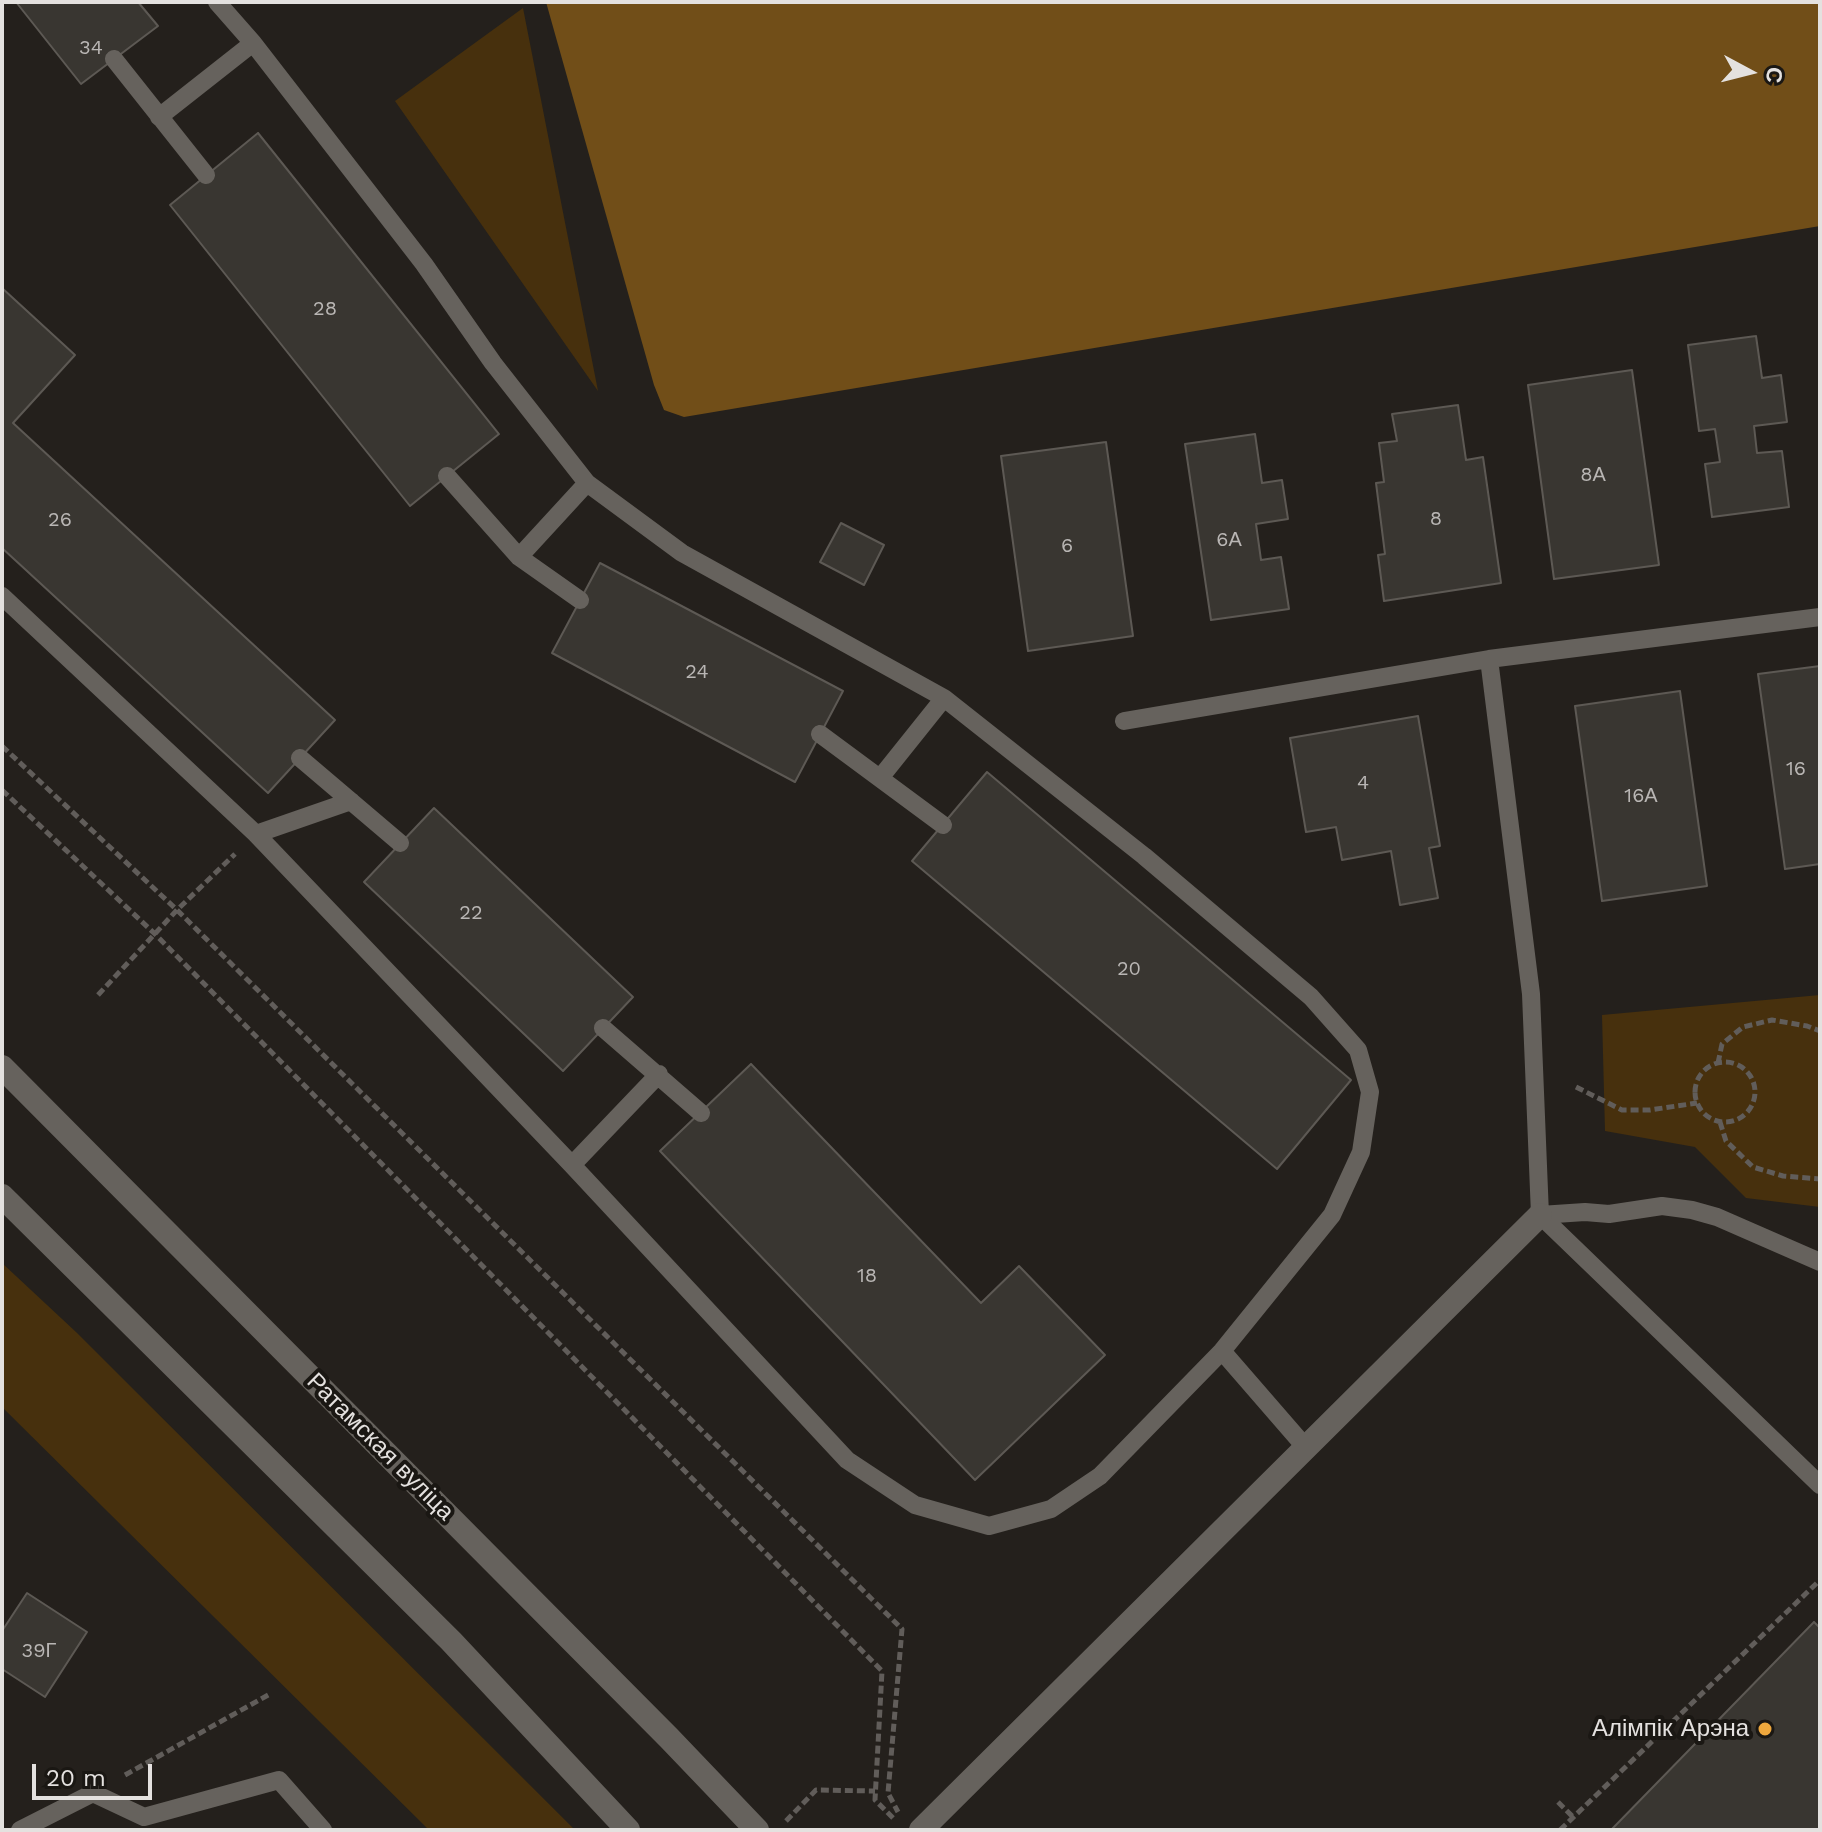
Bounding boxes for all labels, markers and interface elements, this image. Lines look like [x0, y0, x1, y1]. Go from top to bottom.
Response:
north arrow [1710, 32, 1790, 112]
house number: 34 [79, 36, 103, 60]
text: С [1761, 66, 1788, 84]
house number: 28 [313, 297, 337, 321]
house number: 8А [1580, 463, 1606, 487]
house number: 8 [1430, 507, 1442, 531]
house number: 26 [48, 508, 72, 532]
house number: 6А [1216, 528, 1242, 552]
house number: 6 [1061, 534, 1073, 558]
house number: 24 [685, 660, 709, 684]
house number: 16 [1786, 757, 1806, 781]
house number: 4 [1357, 771, 1369, 795]
house number: 16А [1624, 784, 1658, 808]
house number: 22 [459, 901, 483, 925]
house number: 20 [1117, 957, 1141, 981]
house number: 18 [857, 1264, 877, 1288]
street label: Ратамская вуліца [300, 1367, 460, 1527]
house number: 39Г [22, 1639, 56, 1663]
place label: Алімпік Арэна [1592, 1715, 1749, 1743]
marker: Алімпік Арэна [1756, 1720, 1774, 1738]
scale bar [36, 1748, 156, 1798]
text: 20 m [46, 1764, 106, 1792]

